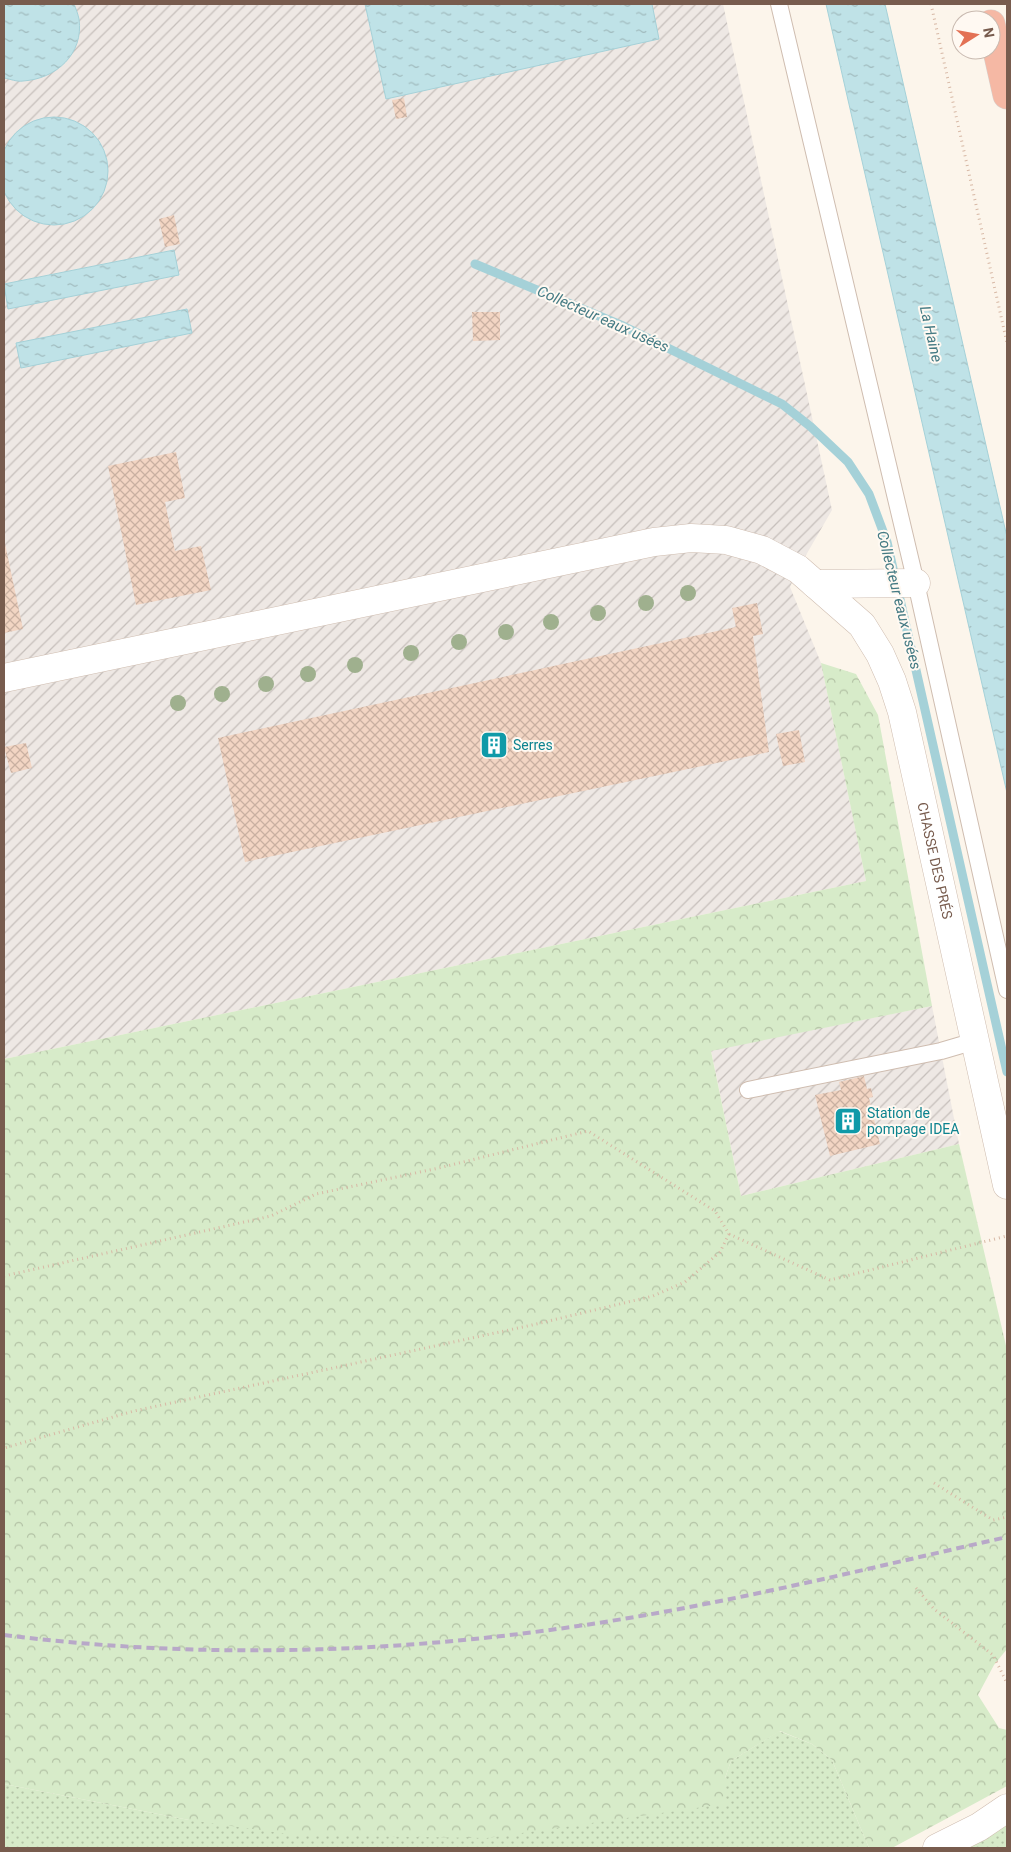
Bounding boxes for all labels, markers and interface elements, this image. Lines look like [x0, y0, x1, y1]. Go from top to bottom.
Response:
north arrow [951, 10, 1001, 60]
text: N [980, 26, 998, 39]
water label: Collecteur eaux usées [534, 282, 672, 356]
water label: La Haine [916, 304, 946, 364]
water label: Collecteur eaux usées [873, 529, 925, 671]
building icon: Serres [479, 730, 509, 760]
place label: Serres [513, 737, 553, 753]
street label: CHASSE DES PRÉS [914, 801, 956, 921]
place label: Station de pompage IDEA [867, 1105, 959, 1137]
building icon: Station de pompage IDEA [833, 1106, 863, 1136]

